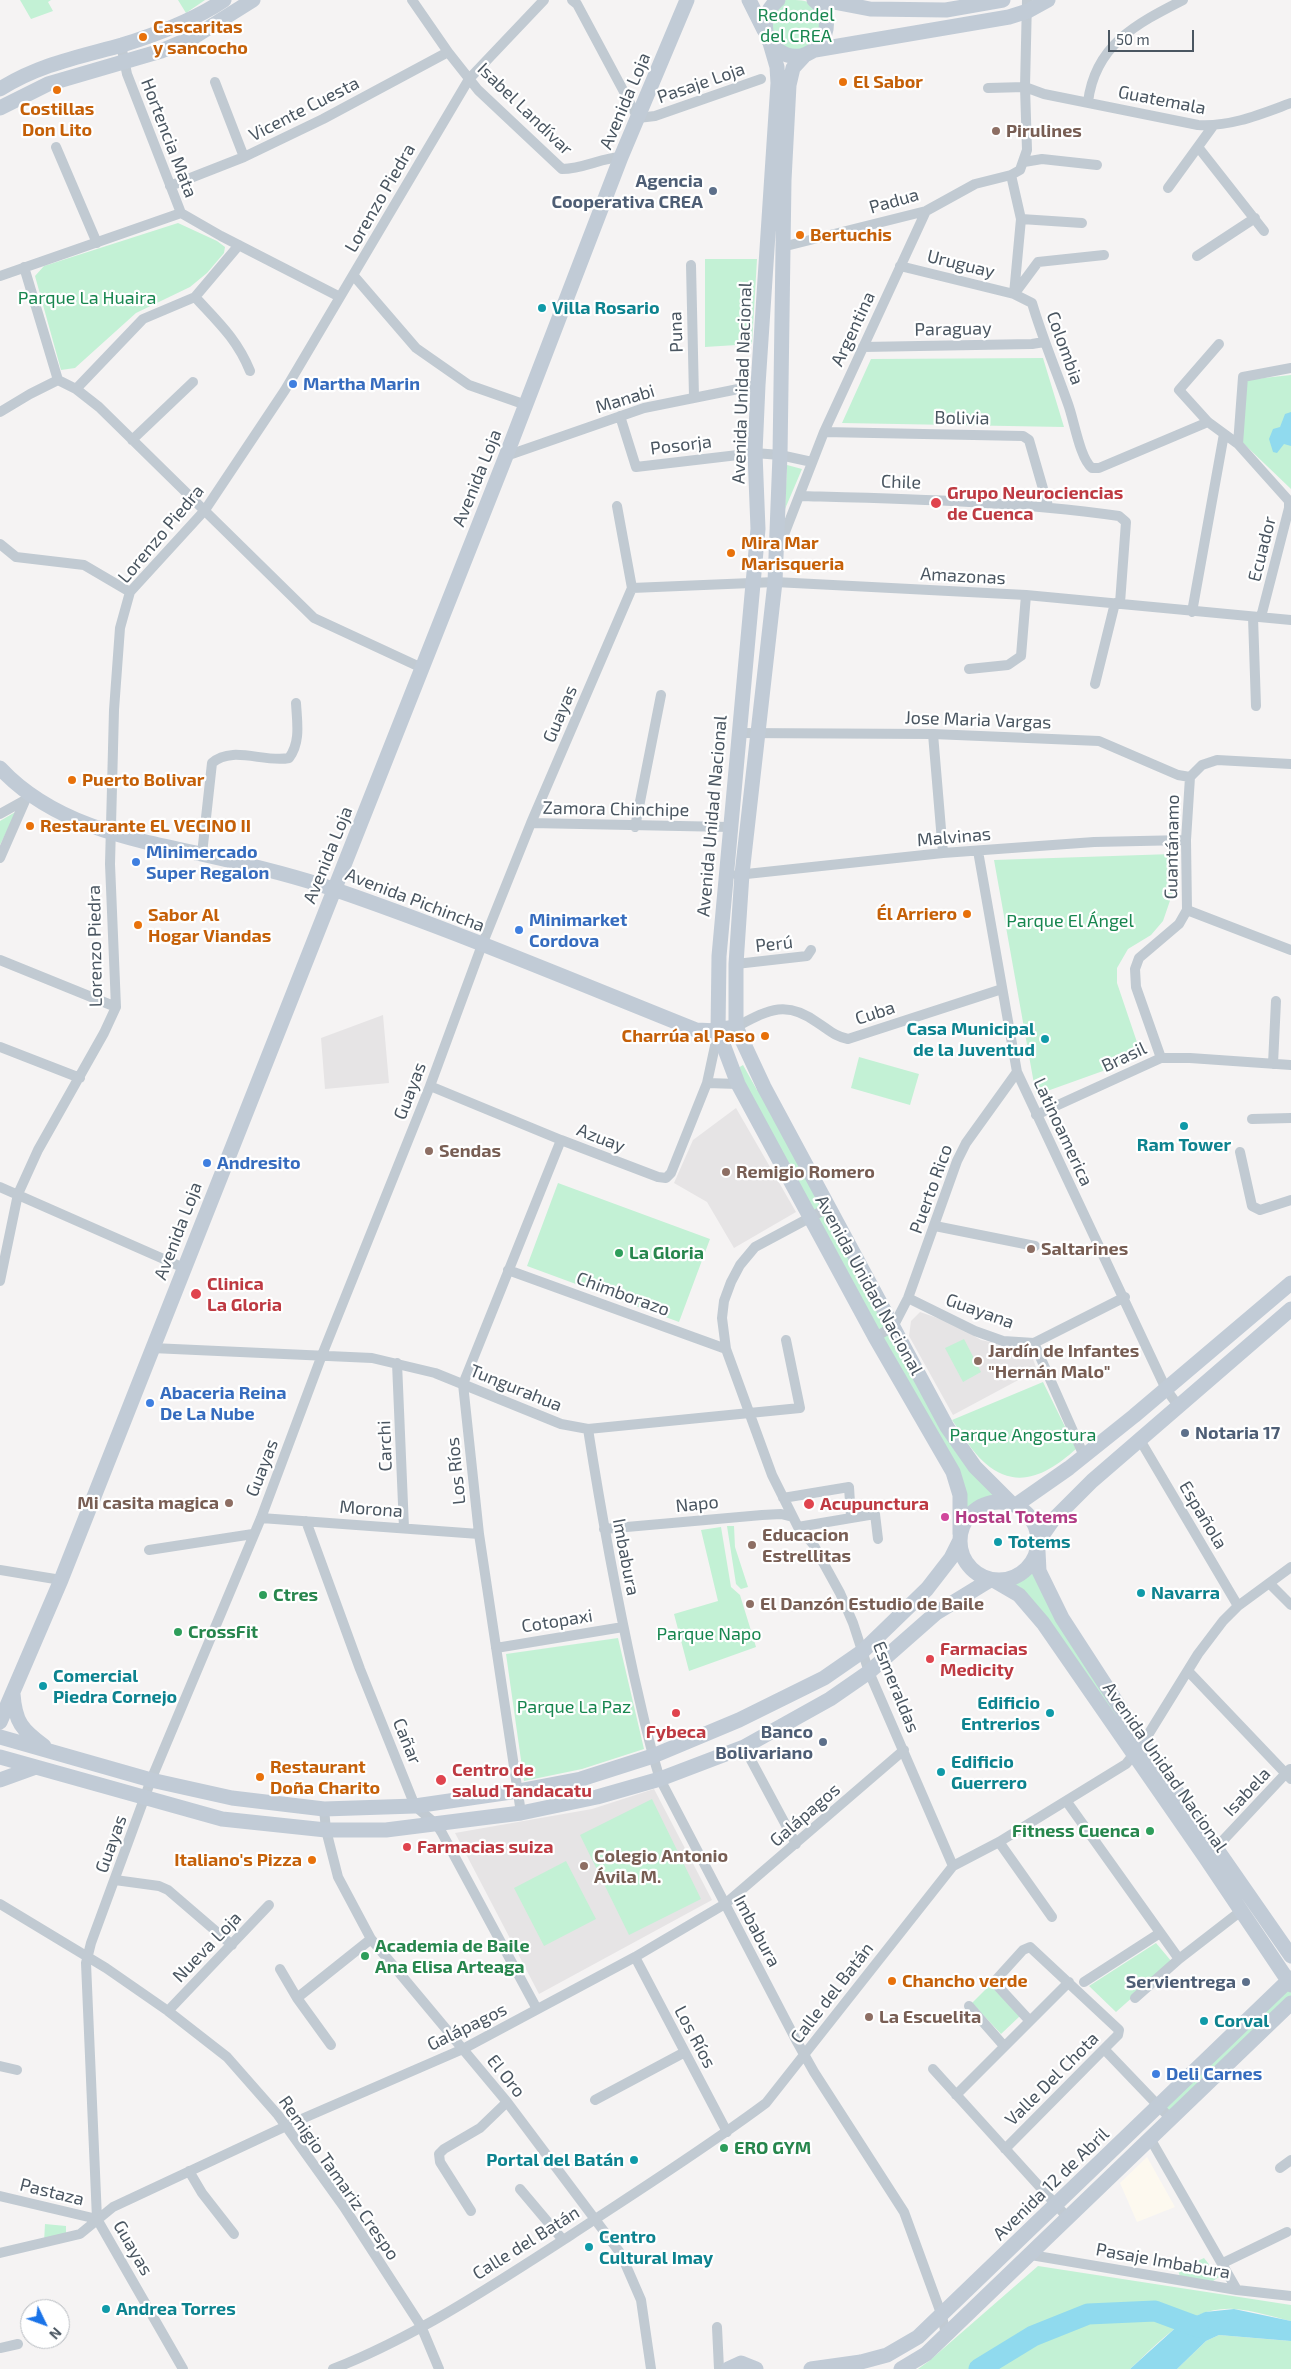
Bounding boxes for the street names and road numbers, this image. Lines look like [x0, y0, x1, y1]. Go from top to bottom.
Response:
street label: Avenida Loja [595, 49, 655, 153]
street label: Isabel Landívar [473, 58, 577, 160]
street label: Pasaje Loja [654, 58, 748, 108]
street label: Vicente Cuesta [245, 72, 363, 146]
street label: Hortencia Mata [136, 75, 202, 201]
street label: Guatemala [1116, 81, 1208, 119]
street label: Lorenzo Piedra [340, 140, 420, 256]
street label: Padua [867, 184, 921, 218]
street label: Uruguay [925, 245, 997, 283]
street label: Avenida Unidad Nacional [728, 282, 756, 484]
street label: Argentina [826, 288, 880, 370]
street label: Colombia [1042, 308, 1088, 388]
street label: Puna [664, 311, 688, 353]
street label: Paraguay [914, 318, 992, 340]
street label: Manabi [593, 380, 657, 418]
street label: Bolivia [934, 407, 990, 429]
street label: Avenida Loja [448, 426, 506, 530]
street label: Posorja [649, 431, 713, 459]
street label: Chile [881, 471, 921, 493]
street label: Lorenzo Piedra [113, 480, 209, 588]
street label: Ecuador [1243, 514, 1281, 584]
street label: Amazonas [920, 563, 1006, 589]
street label: Guayas [538, 682, 582, 746]
street label: Jose Maria Vargas [904, 707, 1052, 733]
street label: Avenida Unidad Nacional [692, 714, 732, 918]
street label: Guantánamo [1160, 794, 1184, 900]
street label: Zamora Chinchipe [542, 797, 690, 821]
street label: Avenida Loja [299, 803, 357, 907]
street label: Malvinas [916, 823, 992, 851]
street label: Avenida Pichincha [342, 863, 488, 937]
street label: Lorenzo Piedra [83, 885, 107, 1007]
street label: Perú [754, 931, 794, 957]
street label: Cuba [852, 996, 898, 1030]
street label: Brasil [1098, 1037, 1150, 1077]
street label: Guayas [389, 1059, 431, 1123]
street label: Latinoamerica [1029, 1074, 1097, 1190]
street label: Azuay [574, 1119, 628, 1157]
street label: Puerto Rico [905, 1141, 957, 1237]
street label: Avenida Loja [149, 1179, 207, 1283]
street label: Avenida Unidad Nacional [811, 1191, 927, 1379]
street label: Chimborazo [573, 1267, 673, 1321]
street label: Guayana [943, 1289, 1017, 1333]
street label: Tungurahua [467, 1360, 565, 1416]
street label: Carchi [373, 1420, 397, 1472]
street label: Guayas [241, 1436, 283, 1500]
street label: Los Ríos [442, 1436, 470, 1506]
street label: Española [1174, 1477, 1232, 1553]
street label: Napo [674, 1491, 720, 1517]
street label: Morona [339, 1496, 403, 1522]
street label: Imbabura [608, 1517, 644, 1597]
street label: Cotopaxi [520, 1605, 594, 1637]
street label: Esmeraldas [868, 1638, 924, 1736]
street label: Avenida Unidad Nacional [1098, 1678, 1232, 1856]
street label: Cañar [388, 1715, 426, 1767]
street label: Isabela [1219, 1763, 1275, 1821]
street label: Galápagos [765, 1779, 845, 1851]
street label: Guayas [91, 1812, 131, 1876]
street label: Imbabura [729, 1891, 785, 1971]
street label: Nueva Loja [168, 1907, 246, 1987]
street label: Calle del Batán [786, 1938, 878, 2048]
street label: Galápagos [424, 1998, 510, 2056]
street label: Los Ríos [670, 2002, 720, 2072]
street label: Valle Del Chota [1001, 2028, 1103, 2130]
street label: El Oro [482, 2050, 530, 2102]
street label: Remigio Tamariz Crespo [274, 2092, 404, 2264]
street label: Avenida 12 de Abril [989, 2123, 1113, 2245]
street label: Pastaza [18, 2174, 86, 2210]
street label: Calle del Batán [469, 2201, 583, 2285]
street label: Guayas [109, 2217, 157, 2279]
street label: Pasaje Imbabura [1094, 2239, 1232, 2283]

